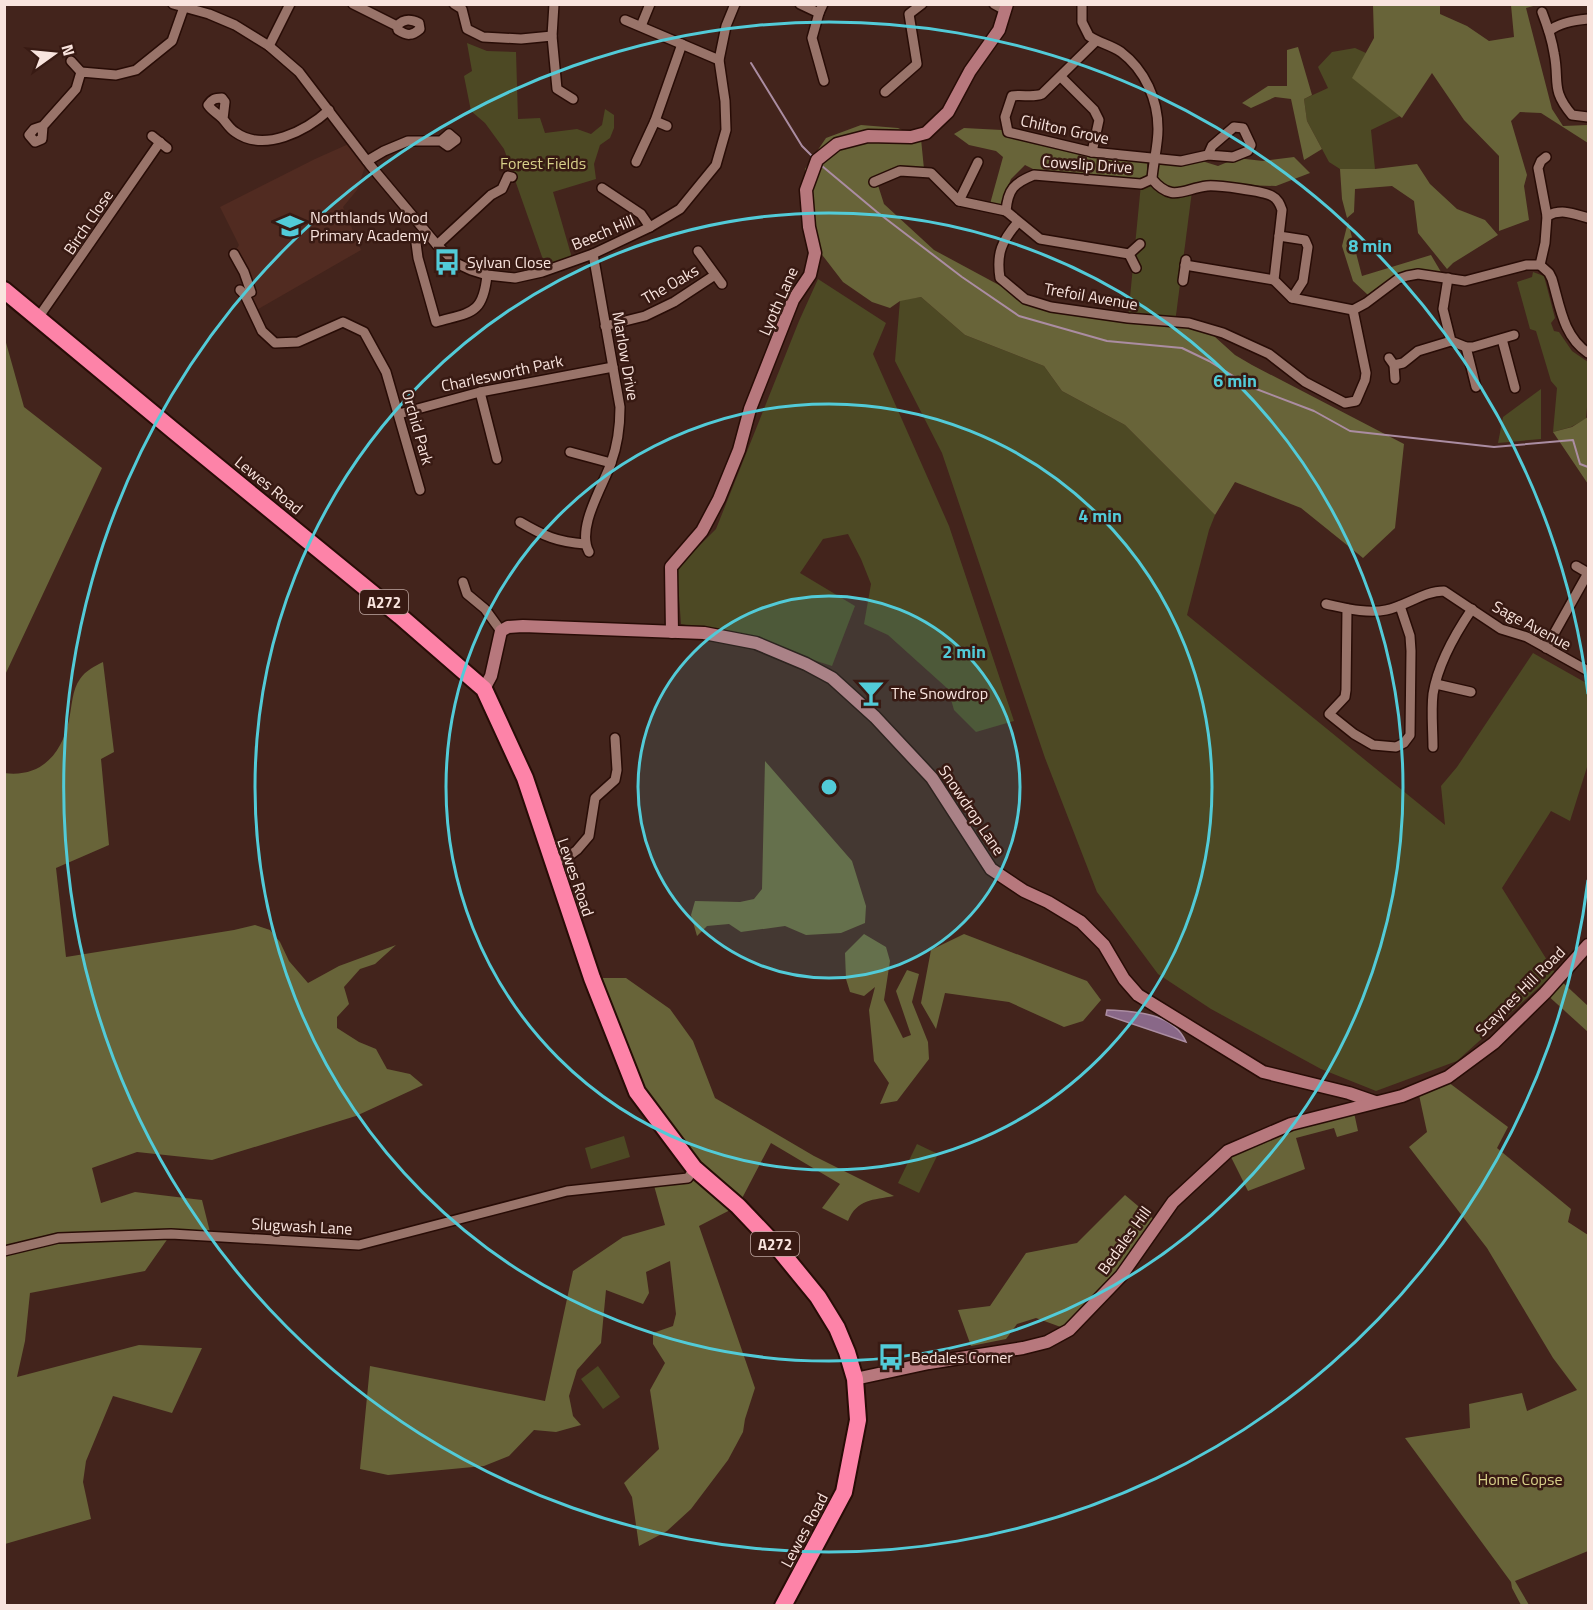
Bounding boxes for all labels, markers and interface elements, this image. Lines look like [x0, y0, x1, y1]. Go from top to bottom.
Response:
north arrow [24, 24, 84, 84]
text: N [55, 42, 82, 59]
street label: Chilton Grove [1019, 108, 1111, 150]
street label: Cowslip Drive [1041, 149, 1133, 179]
park label: Forest Fields [500, 151, 586, 175]
street label: Birch Close [57, 185, 119, 259]
place label: Northlands Wood Primary Academy [310, 205, 429, 247]
street label: Beech Hill [568, 208, 638, 256]
school or university icon: Northlands Wood Primary Academy [275, 211, 305, 241]
text: 8 min [1348, 232, 1392, 259]
bus stop icon: Sylvan Close [432, 247, 462, 277]
place label: Sylvan Close [467, 250, 551, 274]
street label: The Oaks [637, 258, 703, 310]
street label: Lyoth Lane [752, 263, 804, 339]
street label: Trefoil Avenue [1042, 276, 1140, 316]
street label: Marlow Drive [606, 310, 646, 402]
street label: Charlesworth Park [439, 348, 566, 398]
text: 6 min [1213, 367, 1257, 394]
street label: Orchid Park [396, 386, 440, 468]
street label: Lewes Road [230, 450, 308, 520]
text: 4 min [1078, 502, 1122, 529]
road number: A272 [360, 590, 408, 614]
street label: Sage Avenue [1488, 594, 1576, 656]
text: 2 min [942, 638, 986, 665]
bar icon: The Snowdrop [856, 678, 886, 708]
place label: The Snowdrop [891, 681, 988, 705]
street label: Snowdrop Lane [933, 760, 1011, 860]
centre of rings [819, 777, 839, 797]
street label: Lewes Road [551, 835, 601, 919]
street label: Scaynes Hill Road [1470, 941, 1570, 1041]
street label: Bedales Hill [1091, 1201, 1157, 1279]
street label: Slugwash Lane [251, 1211, 353, 1241]
road number: A272 [751, 1232, 799, 1256]
bus stop icon: Bedales Corner [876, 1342, 906, 1372]
place label: Bedales Corner [911, 1345, 1013, 1369]
park label: Home Copse [1477, 1467, 1563, 1491]
street label: Lewes Road [774, 1488, 834, 1572]

